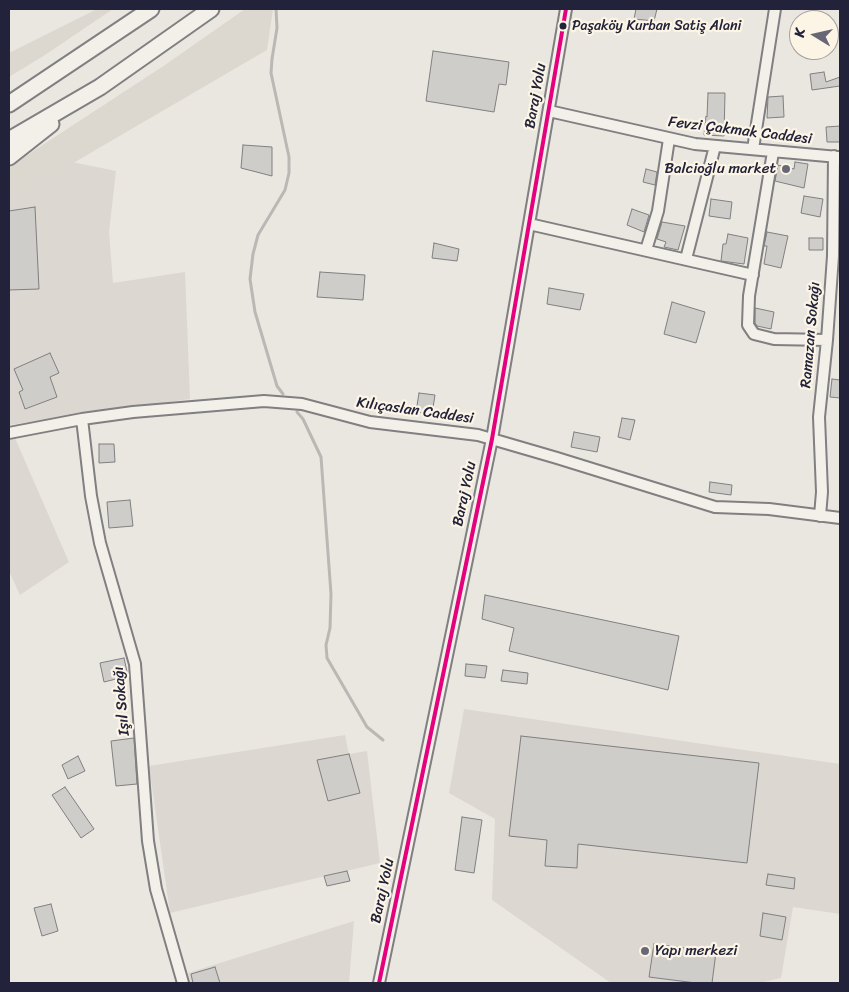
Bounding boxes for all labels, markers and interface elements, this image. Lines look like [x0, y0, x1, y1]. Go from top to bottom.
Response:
north arrow [789, 10, 839, 60]
place label: Paşaköy Kurban Satiş Alani [572, 18, 741, 34]
marker: Paşaköy Kurban Satiş Alani [558, 21, 568, 31]
text: K [787, 27, 813, 39]
street label: Baraj Yolu [521, 62, 551, 130]
street label: Fevzi Çakmak Caddesi [667, 113, 813, 149]
place label: Balcioğlu market [664, 160, 776, 178]
marker: Balcioğlu market [780, 163, 792, 175]
street label: Ramazan Sokağı [797, 281, 825, 389]
street label: Kılıçaslan Caddesi [355, 394, 475, 428]
street label: Baraj Yolu [449, 460, 481, 528]
street label: Işıl Sokağı [110, 666, 134, 736]
street label: Baraj Yolu [367, 857, 399, 925]
place label: Yapı merkezi [655, 942, 737, 960]
marker: Yapı merkezi [639, 945, 651, 957]

